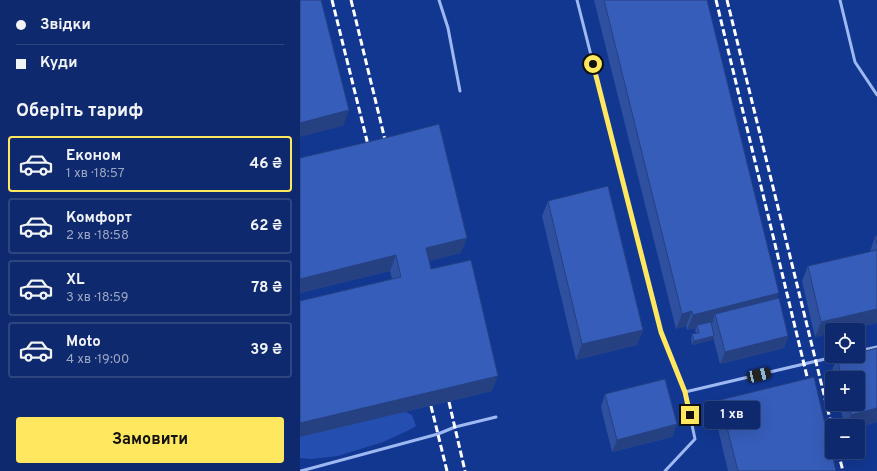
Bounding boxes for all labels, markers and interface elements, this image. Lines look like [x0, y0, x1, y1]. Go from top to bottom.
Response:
text: Звідки [40, 16, 91, 35]
text: Куди [40, 54, 77, 73]
route start [584, 55, 602, 73]
text: Оберіть тариф [16, 100, 143, 123]
icon: car [18, 146, 54, 182]
text: Економ [66, 147, 121, 166]
text: 46 ₴ [250, 155, 282, 174]
text: 1 хв · 18:57 [66, 166, 125, 182]
icon: car [18, 208, 54, 244]
text: Комфорт [66, 209, 132, 228]
text: 62 ₴ [250, 217, 282, 236]
text: 2 хв · 18:58 [66, 228, 129, 244]
icon: car [18, 270, 54, 306]
text: XL [66, 271, 84, 290]
text: 78 ₴ [251, 279, 282, 298]
text: 3 хв · 18:59 [66, 290, 128, 306]
map controls [825, 323, 865, 459]
button: locate [825, 323, 865, 363]
icon: car [18, 332, 54, 368]
text: Moto [66, 333, 101, 352]
text: 39 ₴ [250, 341, 282, 360]
text: 4 хв · 19:00 [66, 352, 129, 368]
car [746, 366, 772, 384]
button: + [825, 371, 865, 411]
callout: 1 хв [704, 401, 760, 429]
route end [681, 406, 699, 424]
text: 1 хв [720, 407, 744, 423]
button: Замовити [16, 417, 284, 463]
button: − [825, 419, 865, 459]

